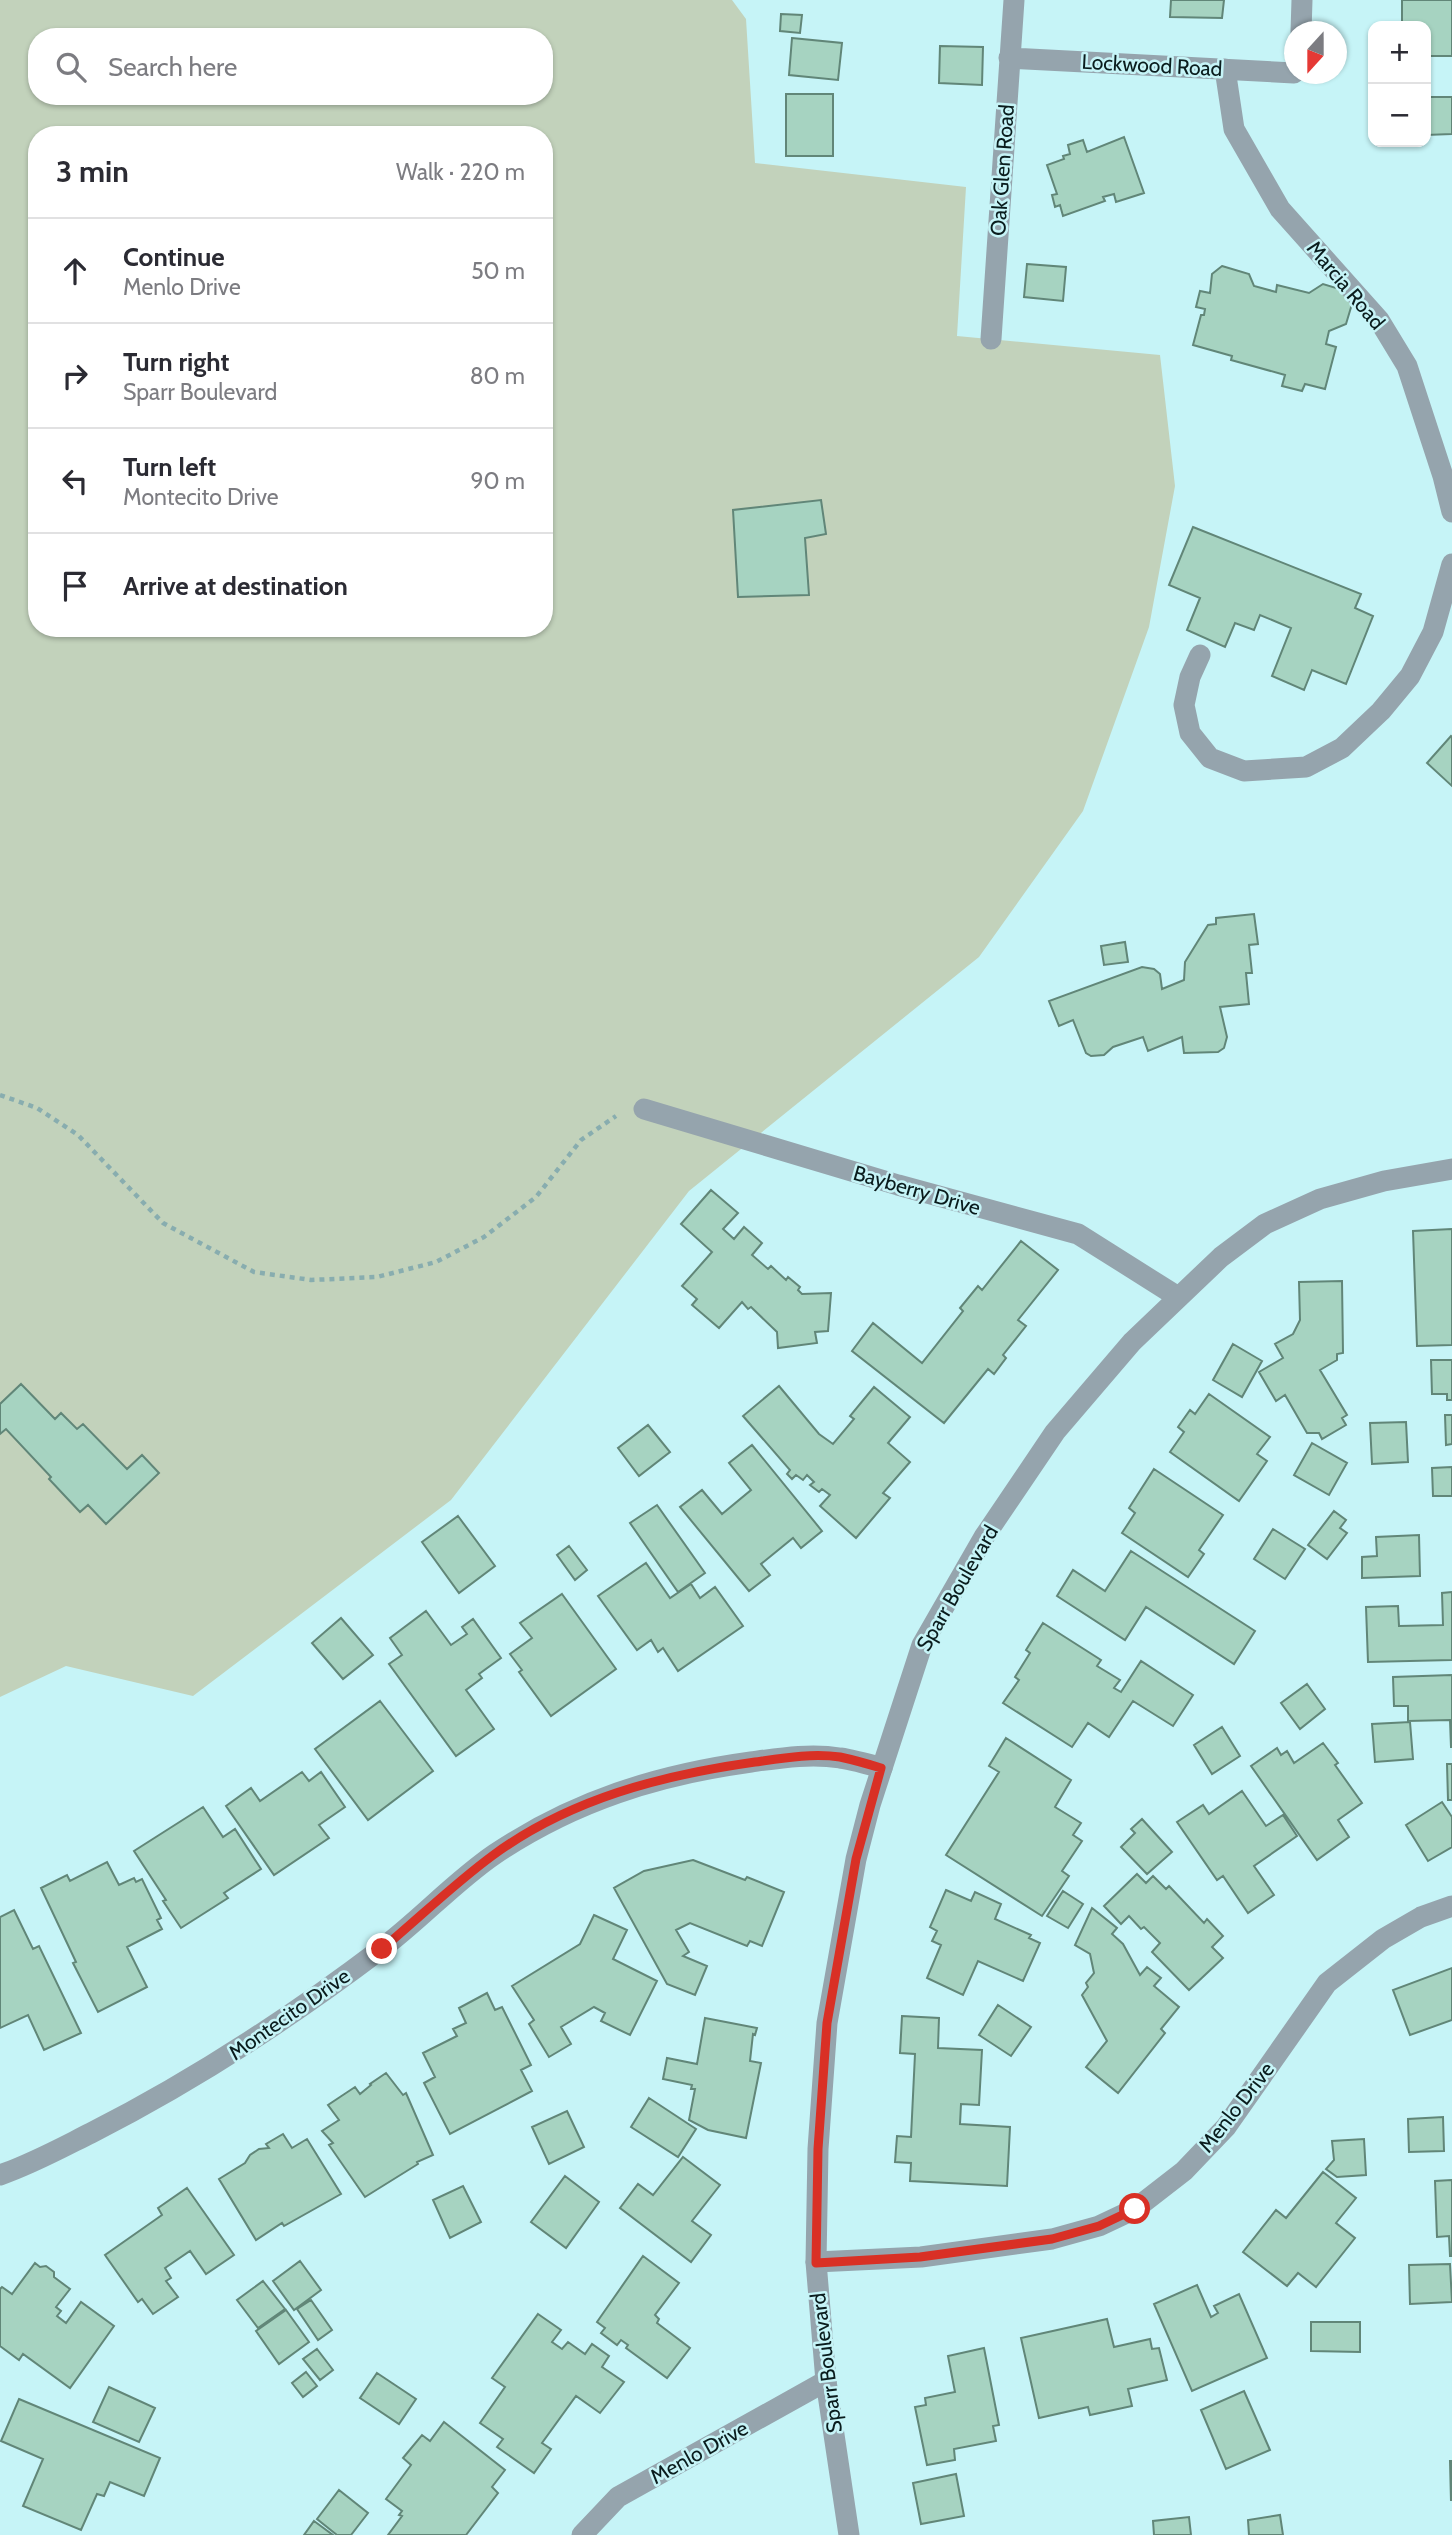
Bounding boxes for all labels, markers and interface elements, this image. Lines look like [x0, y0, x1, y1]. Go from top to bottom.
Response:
north arrow [1284, 21, 1347, 84]
map controls [1368, 21, 1431, 147]
button: + [1368, 21, 1431, 84]
search box [28, 28, 553, 105]
icon: search [52, 48, 90, 86]
street label: Lockwood Road [1081, 49, 1223, 81]
text: Search here [108, 51, 237, 83]
button: − [1368, 84, 1431, 147]
street label: Oak Glen Road [985, 103, 1019, 237]
text: 3 min [56, 153, 129, 190]
text: Walk · 220 m [396, 158, 525, 186]
street label: Marcia Road [1302, 236, 1390, 334]
text: Continue [123, 241, 225, 273]
icon: ahead [56, 252, 94, 290]
text: 50 m [471, 257, 525, 285]
text: Menlo Drive [123, 273, 241, 301]
text: Turn right [123, 346, 229, 378]
icon: right [56, 357, 94, 395]
text: 80 m [470, 362, 525, 390]
text: Sparr Boulevard [123, 378, 277, 406]
text: Turn left [123, 451, 216, 483]
icon: left [56, 462, 94, 500]
text: 90 m [471, 467, 525, 495]
text: Montecito Drive [123, 483, 279, 511]
icon: arrive [56, 567, 94, 605]
text: Arrive at destination [123, 570, 348, 602]
street label: Bayberry Drive [851, 1160, 984, 1220]
street label: Sparr Boulevard [911, 1521, 1003, 1655]
route end [366, 1933, 397, 1964]
street label: Montecito Drive [224, 1963, 355, 2065]
street label: Menlo Drive [1193, 2057, 1279, 2157]
route start [1119, 2193, 1150, 2224]
street label: Sparr Boulevard [805, 2292, 847, 2434]
street label: Menlo Drive [646, 2415, 752, 2489]

